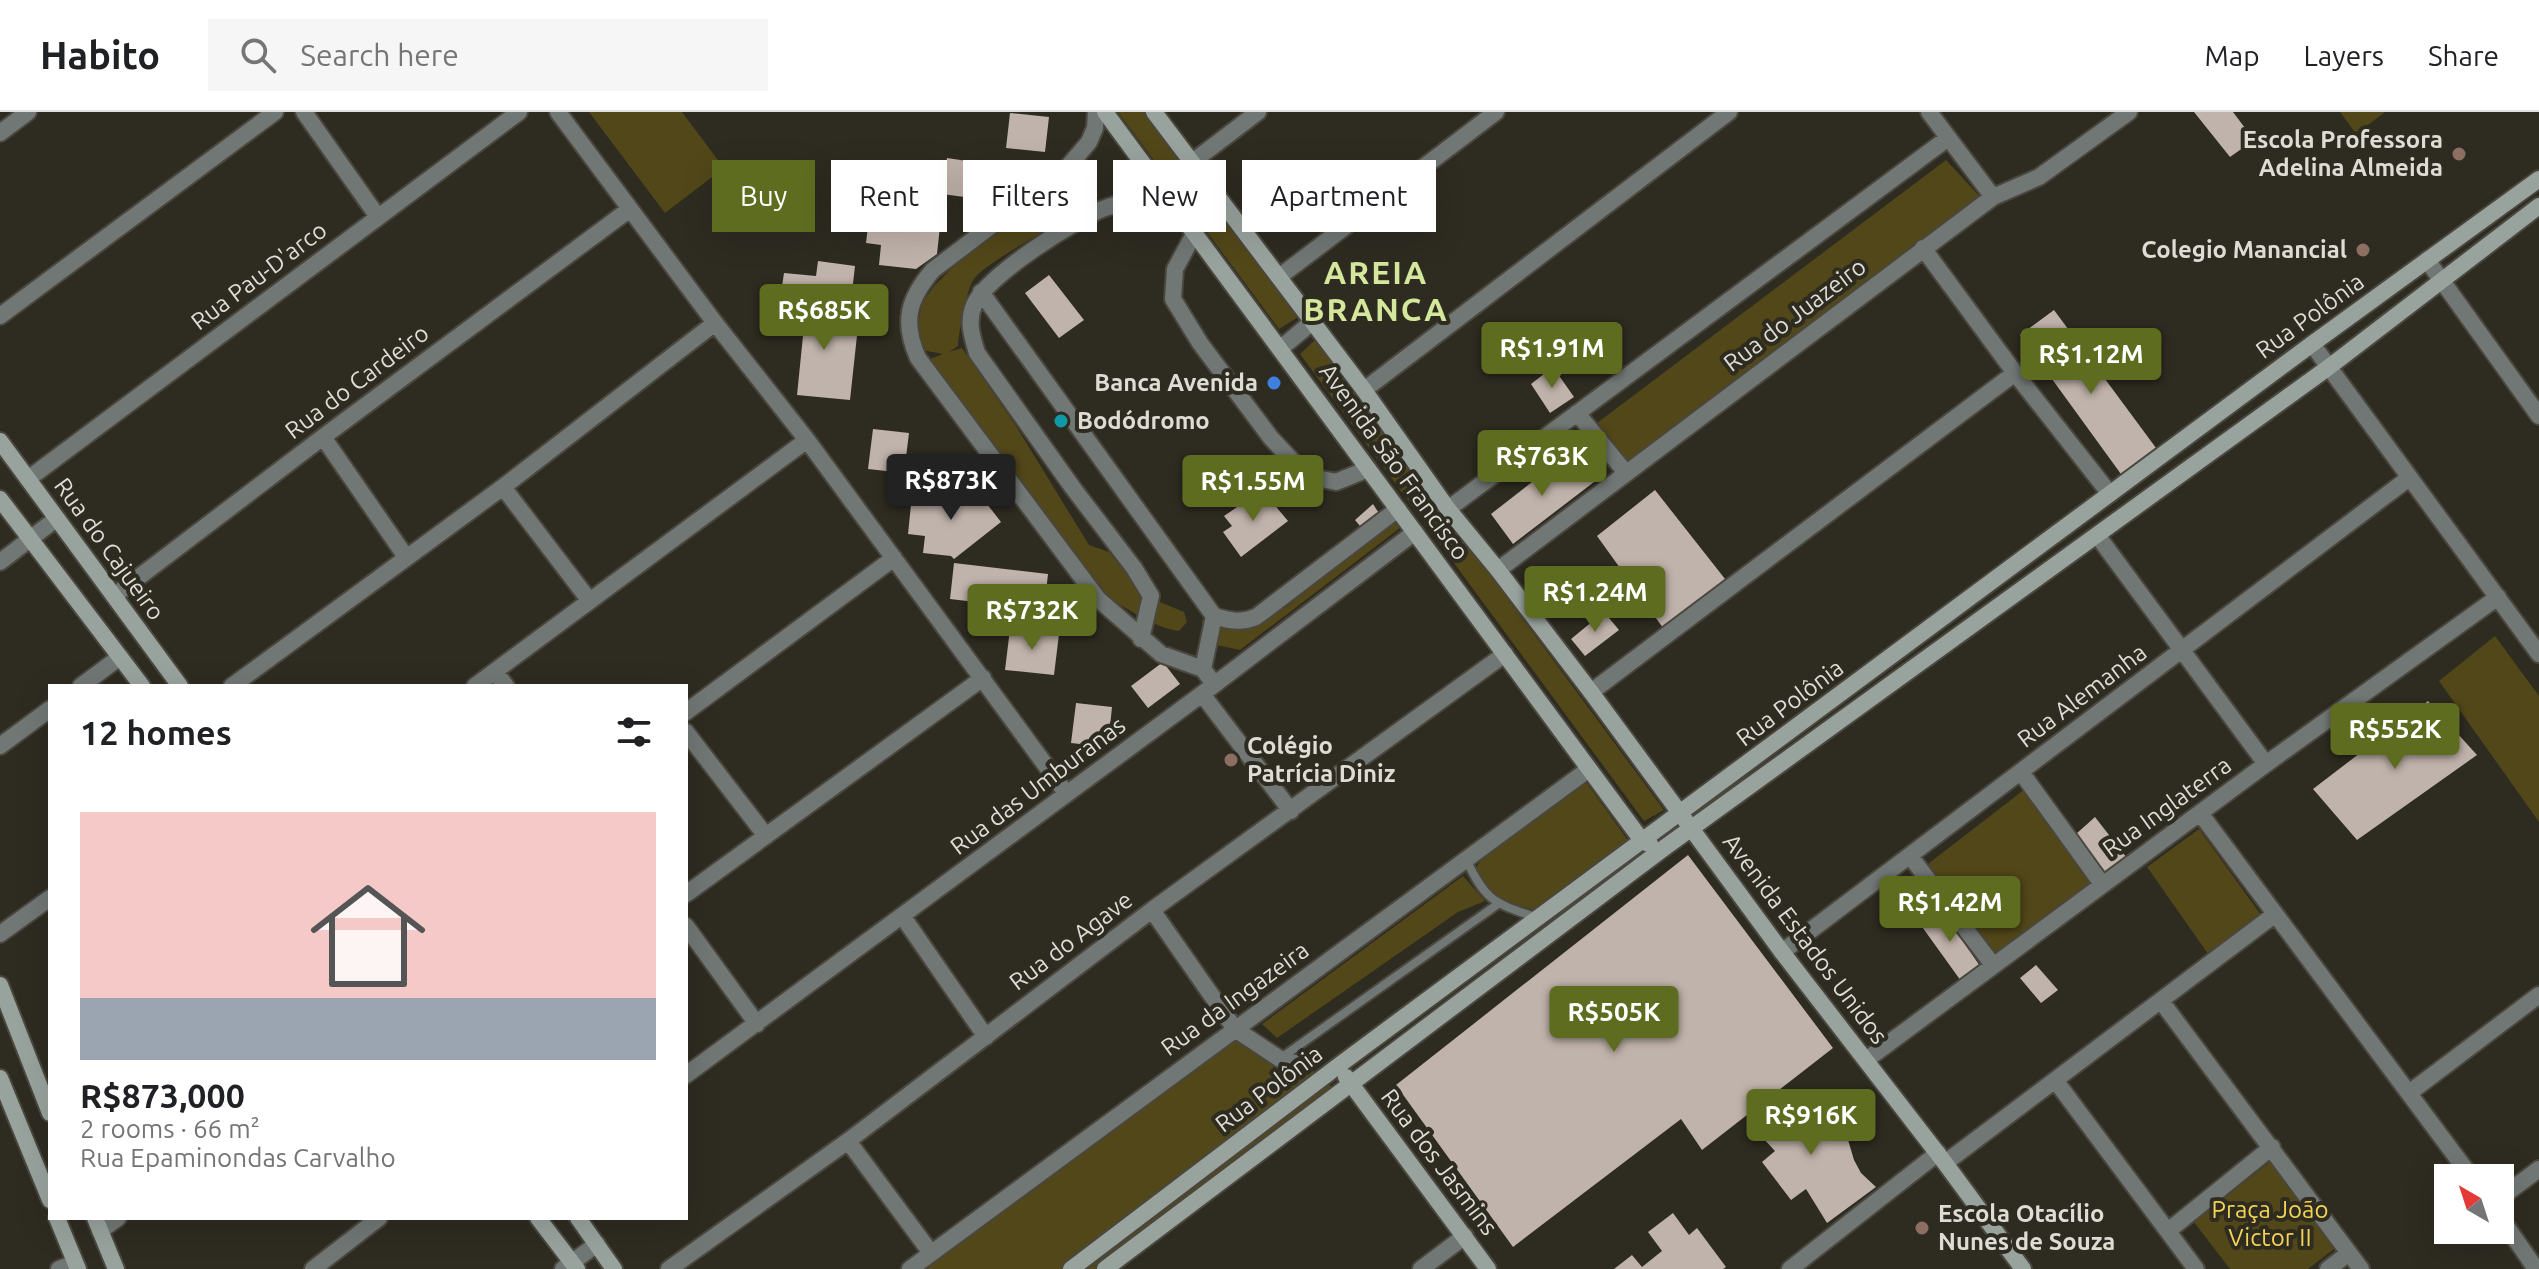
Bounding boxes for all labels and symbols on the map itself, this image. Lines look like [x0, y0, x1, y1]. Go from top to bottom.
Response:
place label: Escola Professora Adelina Almeida [2243, 126, 2443, 181]
marker: Escola Professora Adelina Almeida [2450, 145, 2468, 163]
street label: Rua Pau-D'arco [186, 216, 332, 335]
place label: Colegio Manancial [2141, 236, 2347, 263]
marker: Colegio Manancial [2354, 241, 2372, 259]
street label: Rua do Juazeiro [1718, 252, 1871, 377]
district label: AREIA BRANCA [1303, 254, 1449, 327]
street label: Rua Polônia [2250, 267, 2369, 364]
pin: R$685K [759, 284, 889, 352]
street label: Rua do Cardeiro [280, 319, 434, 444]
pin: R$1.91M [1478, 322, 1626, 390]
pin: R$1.12M [2017, 328, 2165, 396]
street label: Avenida São Francisco [1314, 358, 1475, 565]
place label: Banca Avenida [1094, 369, 1258, 396]
marker: Banca Avenida [1265, 374, 1283, 392]
place label: Bodódromo [1077, 407, 1210, 434]
marker: Bodódromo [1052, 412, 1070, 430]
pin: R$763K [1477, 430, 1607, 498]
pin: R$873K [886, 454, 1016, 522]
pin: R$1.55M [1179, 455, 1327, 523]
street label: Rua do Cajueiro [49, 472, 170, 625]
pin: R$1.24M [1521, 566, 1669, 634]
pin: R$732K [967, 584, 1097, 652]
street label: Rua Alemanha [2012, 638, 2151, 753]
street label: Rua Polônia [1731, 654, 1848, 752]
pin: R$552K [2330, 703, 2460, 771]
street label: Rua das Umburanas [945, 711, 1130, 860]
place label: Colégio Patrícia Diniz [1247, 732, 1396, 787]
marker: Colégio Patrícia Diniz [1222, 751, 1240, 769]
street label: Rua Inglaterra [2097, 751, 2236, 862]
street label: Avenida Estados Unidos [1718, 828, 1893, 1049]
pin: R$1.42M [1876, 876, 2024, 944]
street label: Rua do Agave [1004, 886, 1137, 996]
street label: Rua da Ingazeira [1156, 936, 1314, 1061]
pin: R$505K [1549, 986, 1679, 1054]
street label: Rua Polônia [1210, 1040, 1327, 1138]
street label: Rua dos Jasmins [1376, 1083, 1503, 1240]
pin: R$916K [1746, 1089, 1876, 1157]
north arrow [2434, 1164, 2514, 1244]
park label: Praça João Victor II [2212, 1196, 2328, 1251]
place label: Escola Otacílio Nunes de Souza [1938, 1200, 2115, 1255]
marker: Escola Otacílio Nunes de Souza [1913, 1219, 1931, 1237]

